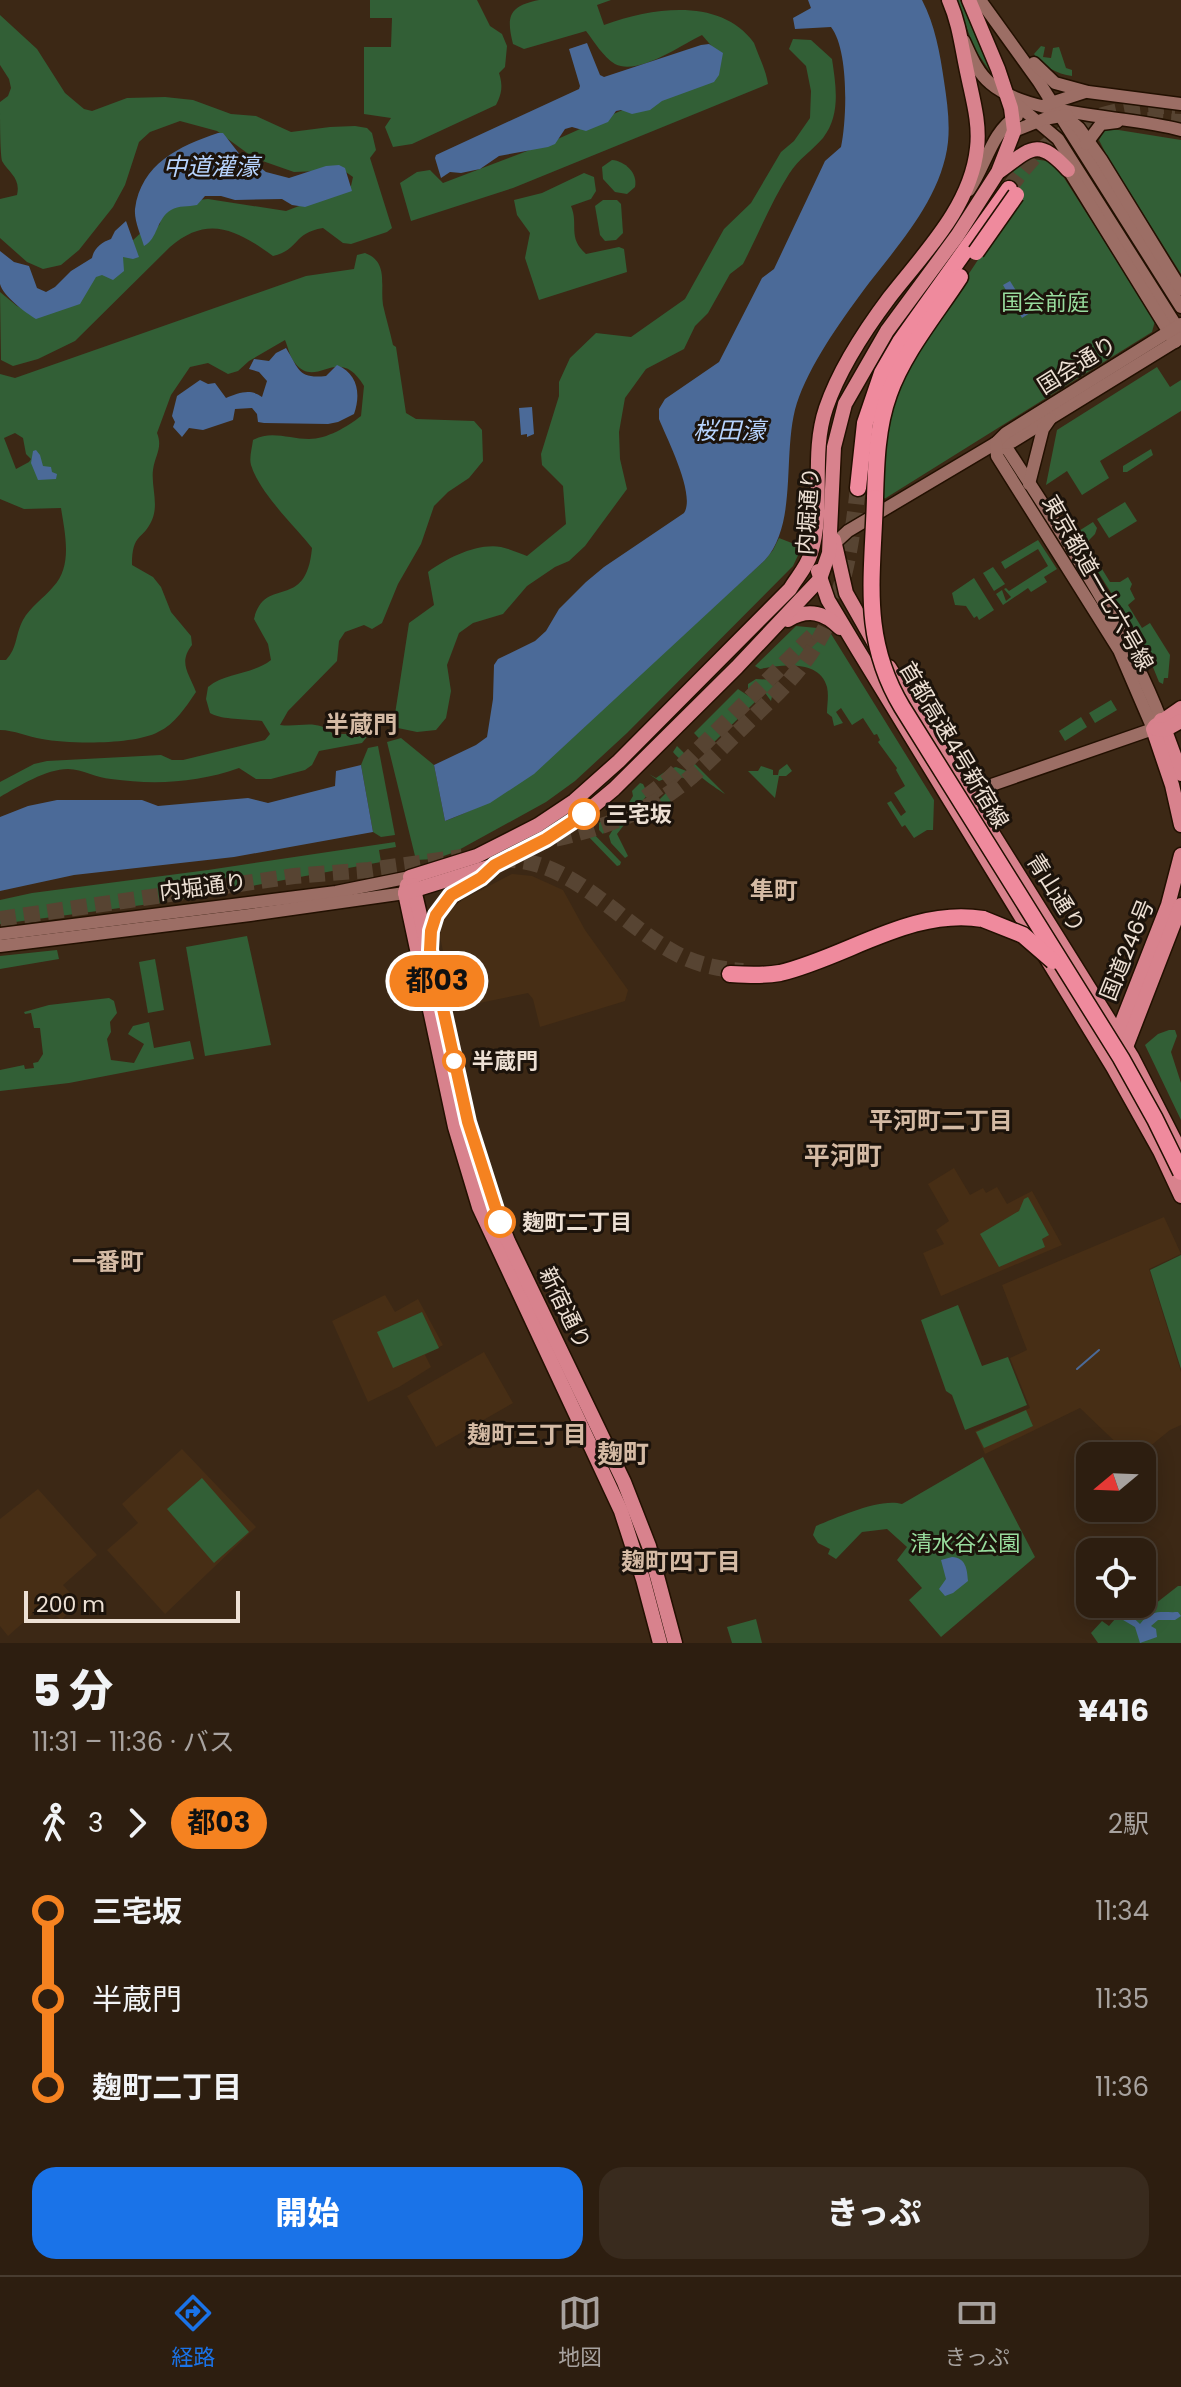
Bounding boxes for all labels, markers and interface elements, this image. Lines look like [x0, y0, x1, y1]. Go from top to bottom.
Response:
water label: 中道灌濠 [163, 150, 263, 183]
park label: 国会前庭 [1001, 287, 1089, 318]
street label: 国会通り [1031, 329, 1123, 401]
water label: 桜田濠 [693, 414, 769, 447]
street label: 内堀通り [789, 466, 827, 556]
street label: 東京都道一七六号線 [1035, 490, 1161, 676]
street label: 首都高速4号新宿線 [892, 656, 1016, 834]
district label: 半蔵門 [325, 708, 397, 741]
marker: 三宅坂 [569, 799, 599, 829]
place label: 三宅坂 [606, 799, 672, 830]
street label: 青山通り [1020, 847, 1092, 939]
street label: 内堀通り [157, 866, 249, 908]
district label: 隼町 [750, 874, 798, 907]
street label: 国道246号 [1093, 895, 1161, 1005]
line badge: 都03 [391, 955, 483, 1007]
text: 都03 [405, 961, 469, 1000]
place label: 半蔵門 [472, 1046, 538, 1077]
marker: 半蔵門 [443, 1050, 465, 1072]
district label: 平河町二丁目 [869, 1104, 1013, 1137]
district label: 平河町 [804, 1138, 882, 1174]
marker: 麹町二丁目 [485, 1207, 515, 1237]
place label: 麹町二丁目 [522, 1207, 632, 1238]
district label: 一番町 [72, 1245, 144, 1278]
street label: 新宿通り [532, 1262, 598, 1354]
district label: 麹町三丁目 [467, 1418, 587, 1451]
district label: 麹町 [597, 1436, 649, 1472]
north arrow [1076, 1442, 1156, 1522]
map controls [1076, 1442, 1156, 1618]
park label: 清水谷公園 [910, 1528, 1020, 1559]
button: locate [1076, 1538, 1156, 1618]
district label: 麹町四丁目 [621, 1545, 741, 1578]
scale bar [24, 1587, 240, 1623]
text: 200 m [36, 1589, 105, 1620]
text: 5 分 [32, 1660, 113, 1721]
text: ¥416 [1078, 1689, 1149, 1732]
text: 11:31 – 11:36 · バス [32, 1724, 235, 1760]
icon: walk [32, 1801, 76, 1845]
icon: forward [115, 1801, 159, 1845]
text: 都03 [187, 1803, 251, 1842]
text: 3 [88, 1805, 103, 1841]
text: 2駅 [1108, 1806, 1149, 1842]
text: 三宅坂 [92, 1890, 182, 1933]
text: 11:34 [1095, 1893, 1149, 1929]
text: 半蔵門 [92, 1978, 182, 2021]
text: 11:35 [1095, 1981, 1149, 2017]
text: 麹町二丁目 [92, 2066, 242, 2109]
text: 11:36 [1095, 2069, 1149, 2105]
button: 開始 [32, 2167, 583, 2259]
button: きっぷ [599, 2167, 1149, 2259]
tab: 経路 [171, 2291, 215, 2374]
tab: 地図 [558, 2291, 602, 2374]
tab: きっぷ [945, 2291, 1010, 2374]

